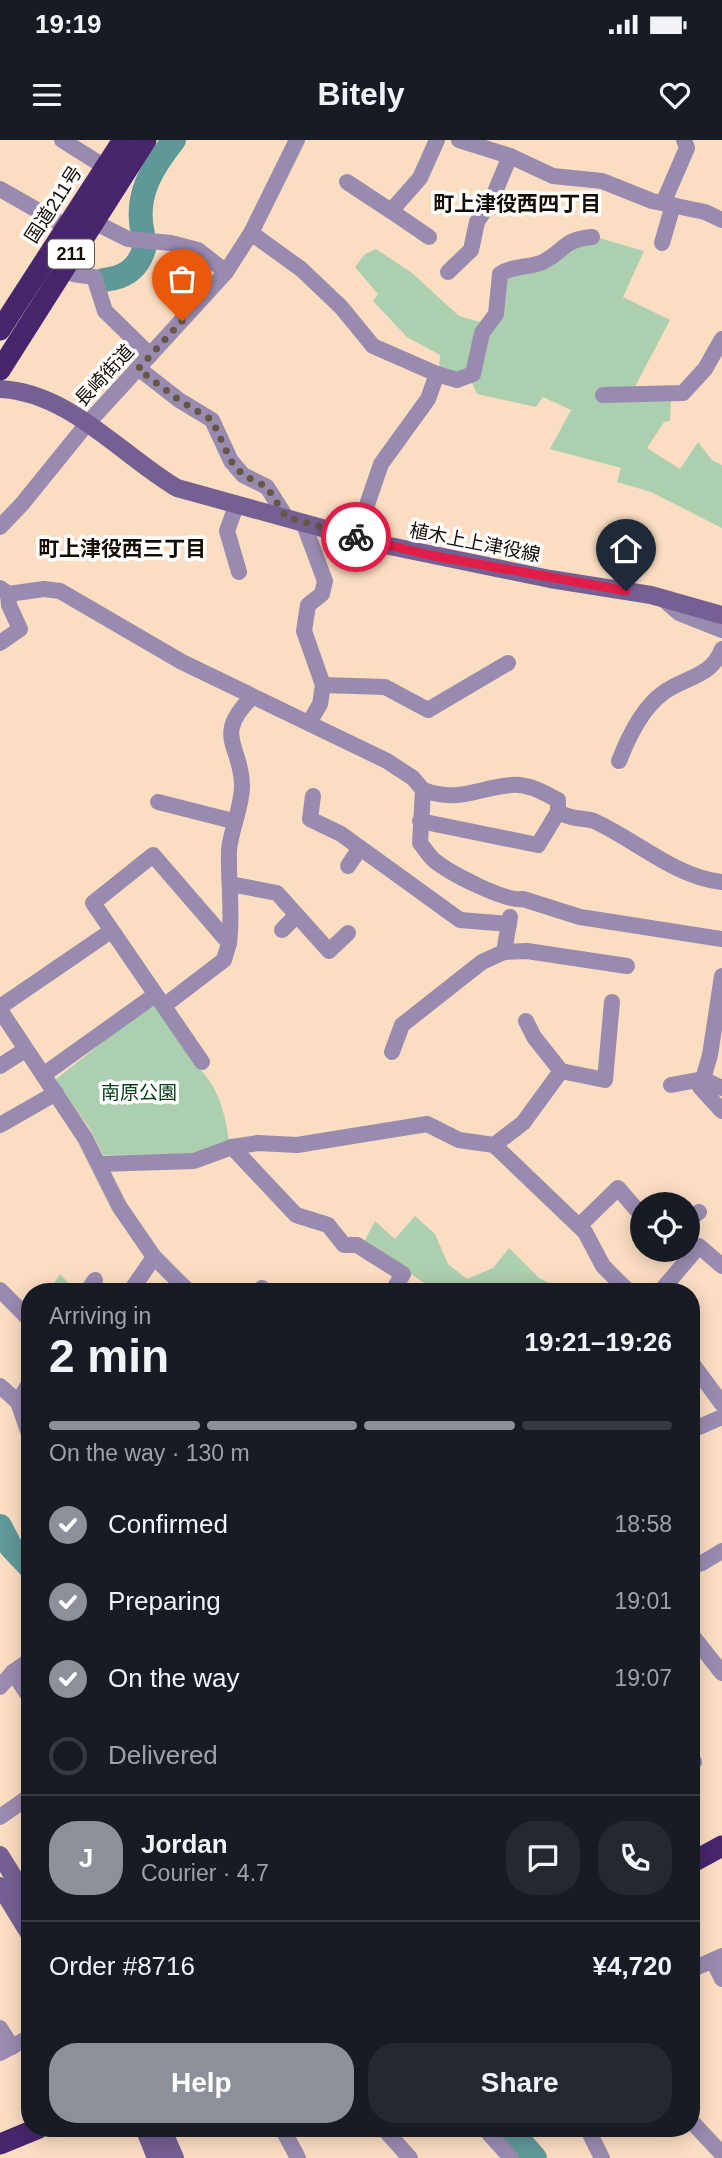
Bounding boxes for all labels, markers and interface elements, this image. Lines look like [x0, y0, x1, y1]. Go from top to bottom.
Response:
text: 19:19 [35, 9, 102, 39]
icon: menu [28, 76, 66, 114]
text: Bitely [317, 76, 405, 112]
icon: heart [656, 76, 694, 114]
street label: 国道211号 [21, 162, 86, 247]
district label: 町上津役西四丁目 [433, 192, 601, 215]
road number: 211 [48, 240, 94, 268]
pin [152, 249, 212, 321]
icon: bag [163, 260, 201, 298]
street label: 長崎街道 [71, 340, 138, 410]
courier [321, 502, 391, 572]
icon: bike [337, 518, 375, 556]
street label: 植木上上津役線 [408, 519, 542, 565]
pin [596, 519, 656, 591]
icon: home [607, 530, 645, 568]
district label: 町上津役西三丁目 [38, 537, 206, 560]
park label: 南原公園 [101, 1082, 177, 1103]
map controls [630, 1192, 700, 1262]
button: locate [630, 1192, 700, 1262]
text: Arriving in [49, 1303, 151, 1329]
text: 19:21–19:26 [525, 1327, 672, 1357]
text: 2 min [49, 1330, 169, 1382]
text: On the way · 130 m [49, 1440, 250, 1466]
icon: check [49, 1506, 87, 1544]
text: Confirmed [108, 1509, 228, 1539]
text: 18:58 [614, 1511, 672, 1537]
icon: check [49, 1583, 87, 1621]
text: Preparing [108, 1586, 221, 1616]
text: 19:01 [614, 1588, 672, 1614]
icon: check [49, 1660, 87, 1698]
text: On the way [108, 1663, 240, 1693]
text: 19:07 [614, 1665, 672, 1691]
text: Delivered [108, 1740, 218, 1770]
button: chat [506, 1821, 580, 1895]
button: phone [598, 1821, 672, 1895]
text: Jordan [141, 1829, 228, 1859]
text: J [79, 1843, 93, 1873]
text: Courier · 4.7 [141, 1860, 269, 1886]
text: Order #8716 [49, 1951, 195, 1981]
text: ¥4,720 [592, 1951, 672, 1981]
button: Help [49, 2043, 354, 2123]
button: Share [368, 2043, 672, 2123]

